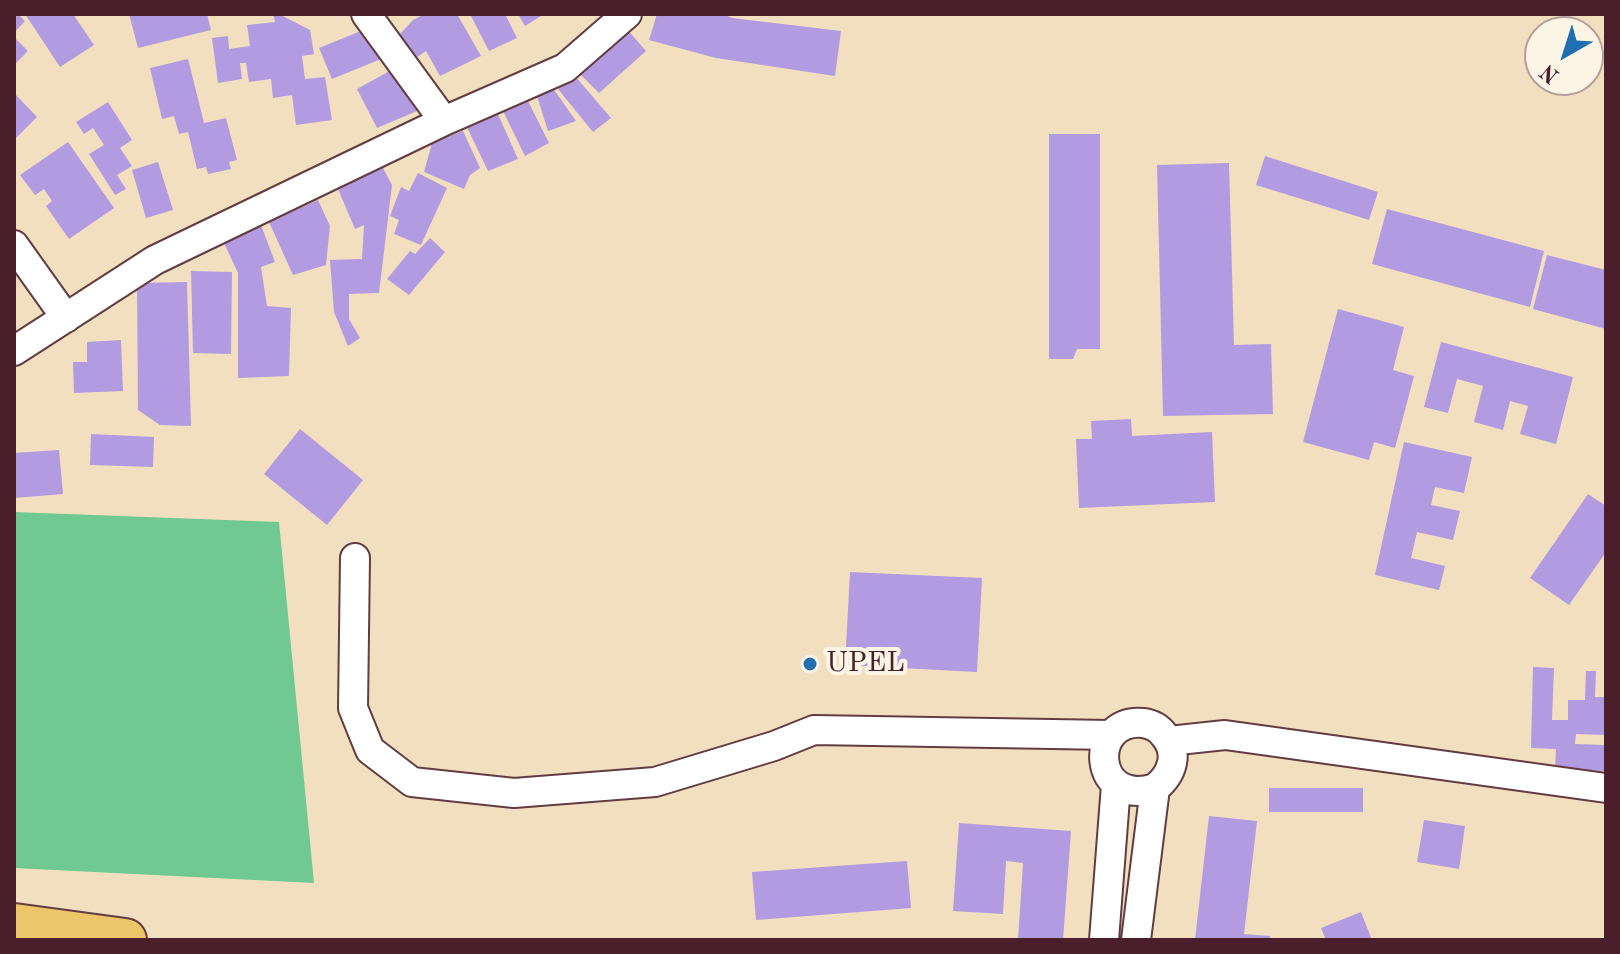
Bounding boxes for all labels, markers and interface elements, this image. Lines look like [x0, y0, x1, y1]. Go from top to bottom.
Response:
north arrow [1524, 16, 1604, 96]
text: N [1537, 59, 1564, 87]
place label: UPEL [826, 647, 905, 681]
marker: UPEL [801, 655, 819, 673]

